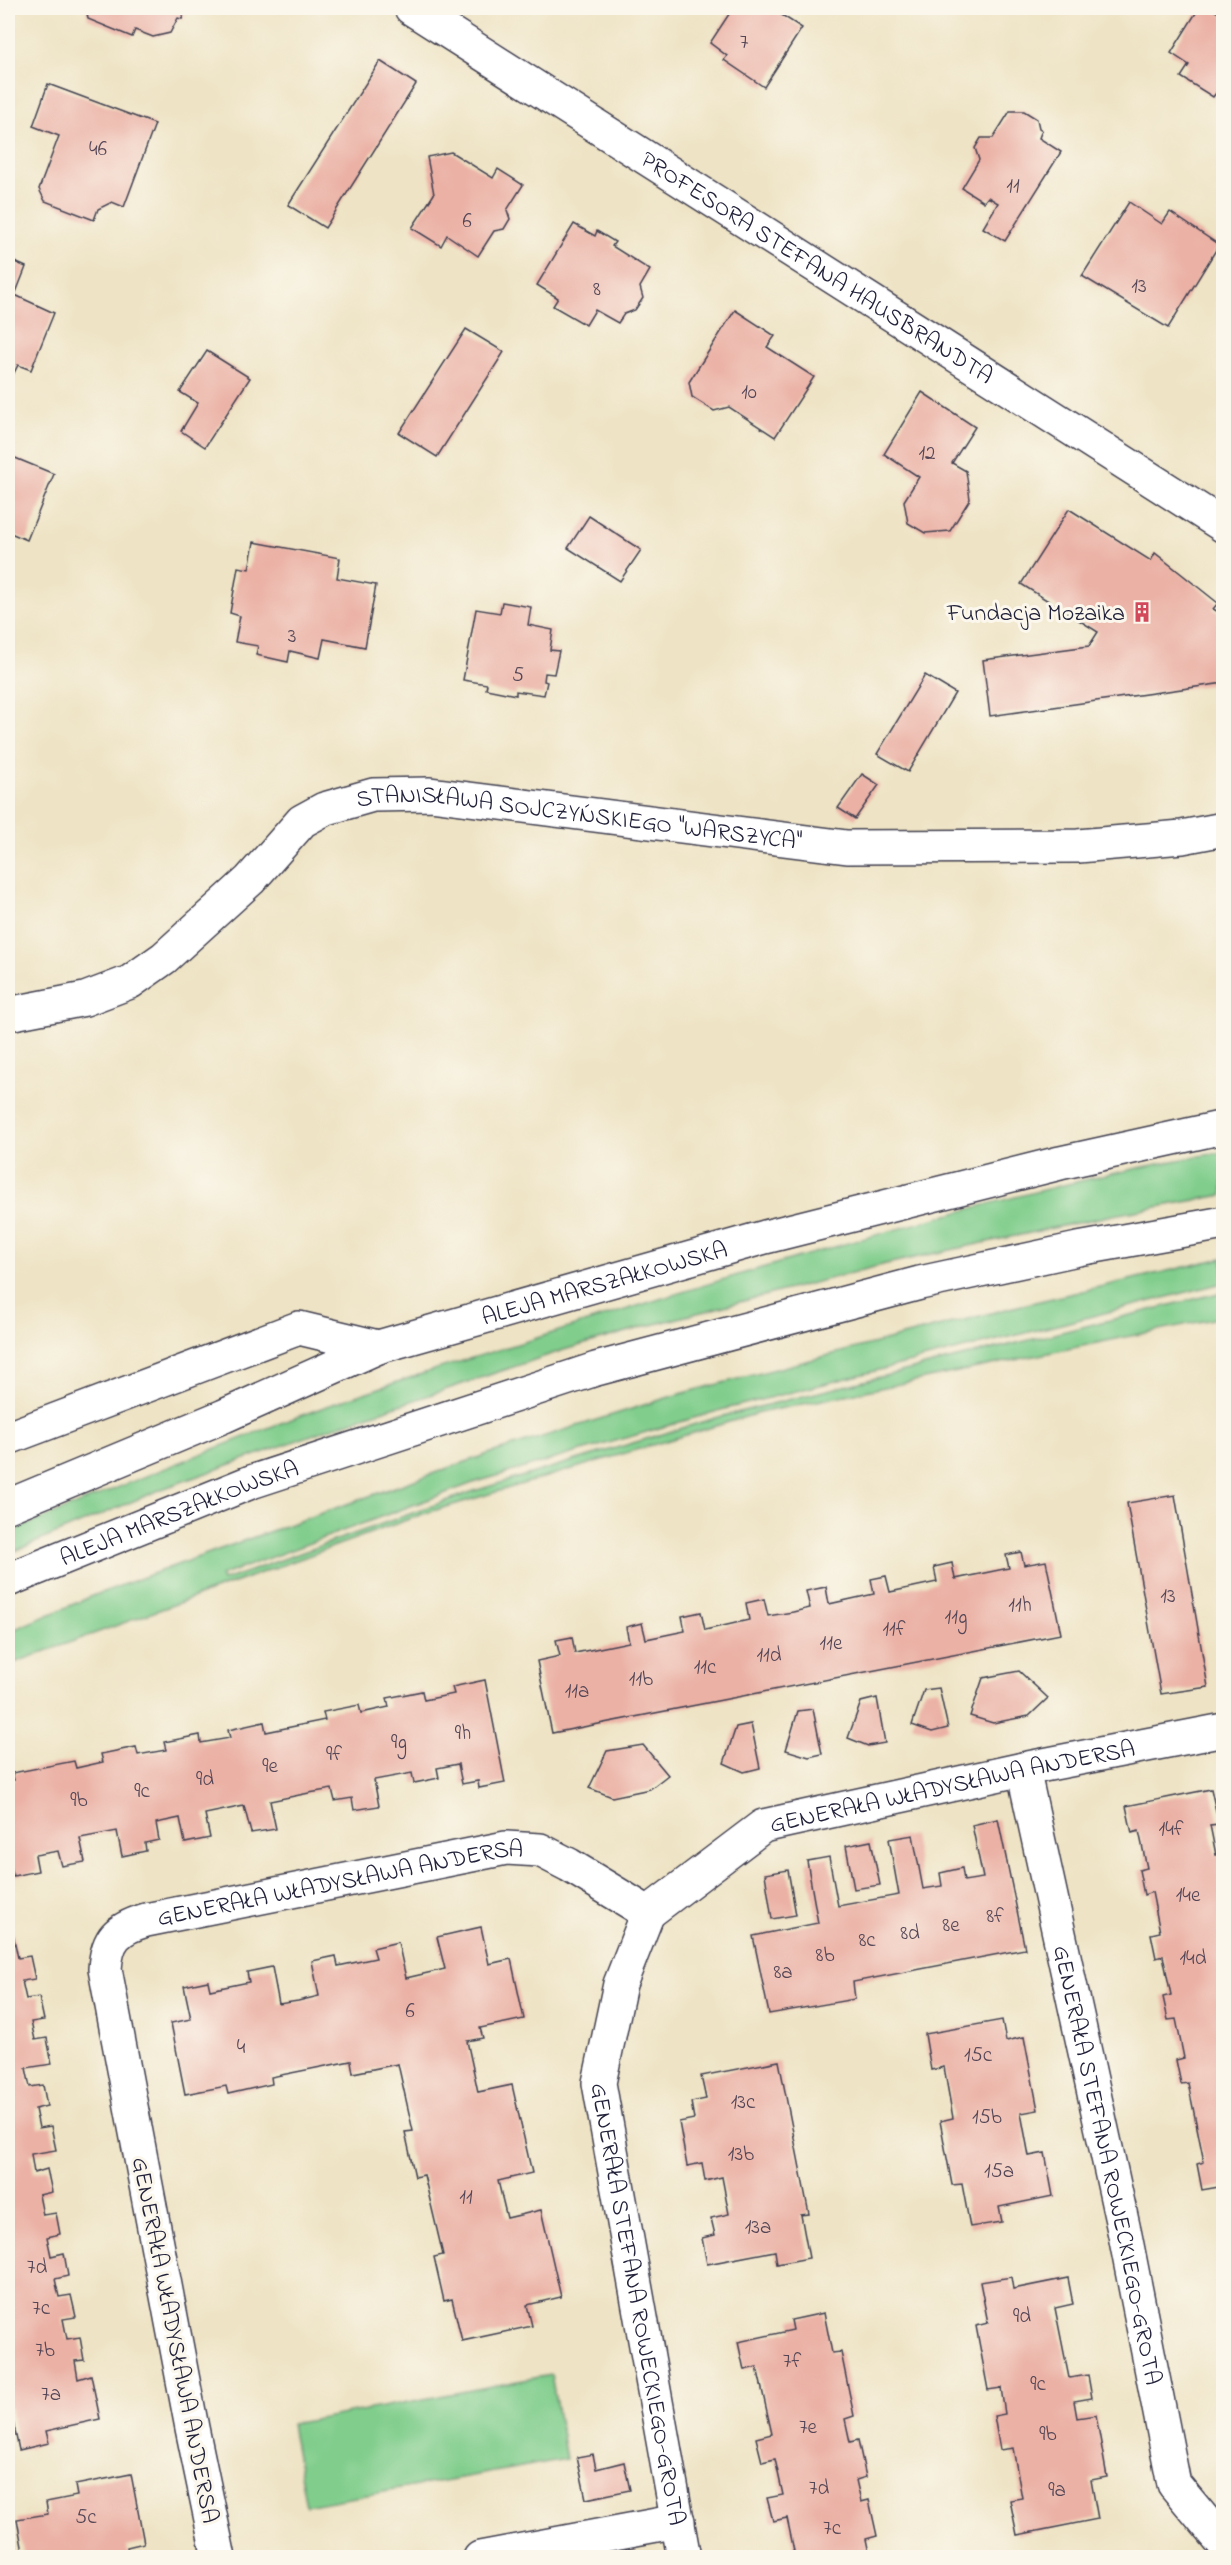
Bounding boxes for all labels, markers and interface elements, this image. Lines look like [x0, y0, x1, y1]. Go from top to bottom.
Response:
house number: 7 [740, 28, 749, 58]
house number: 46 [89, 135, 107, 165]
street label: PROFESORA STEFANA HAUSBRANDTA [633, 144, 999, 395]
house number: 11 [1006, 172, 1020, 202]
house number: 6 [462, 207, 472, 237]
house number: 13 [1131, 272, 1147, 302]
house number: 8 [593, 275, 601, 305]
house number: 10 [741, 378, 757, 408]
house number: 12 [918, 439, 936, 469]
place label: Fundacja Mozaika [946, 597, 1125, 632]
building icon: Fundacja Mozaika [1130, 600, 1154, 624]
house number: 3 [288, 622, 296, 652]
house number: 5 [512, 661, 524, 691]
street label: STANISŁAWA SOJCZYŃSKIEGO "WARSZYCA" [352, 779, 803, 861]
street label: ALEJA MARSZAŁKOWSKA [478, 1234, 732, 1337]
street label: ALEJA MARSZAŁKOWSKA [55, 1452, 304, 1577]
house number: 13 [1160, 1582, 1176, 1612]
house number: 11h [1008, 1591, 1032, 1621]
house number: 11g [945, 1603, 967, 1635]
house number: 11f [882, 1615, 906, 1645]
house number: 11e [820, 1629, 843, 1659]
house number: 11d [756, 1641, 782, 1671]
house number: 11c [694, 1653, 717, 1683]
house number: 11b [629, 1665, 653, 1695]
house number: 11a [565, 1677, 589, 1707]
house number: 9h [455, 1719, 471, 1749]
house number: 9g [391, 1728, 407, 1760]
street label: GENERAŁA WŁADYSŁAWA ANDERSA [767, 1733, 1138, 1844]
house number: 9f [326, 1740, 342, 1770]
house number: 9e [262, 1752, 278, 1782]
house number: 9d [196, 1765, 214, 1795]
house number: 9c [134, 1777, 150, 1807]
house number: 9b [70, 1786, 88, 1816]
house number: 14f [1158, 1815, 1184, 1845]
street label: GENERAŁA WŁADYSŁAWA ANDERSA [155, 1833, 524, 1937]
house number: 14e [1176, 1881, 1201, 1911]
house number: 8f [986, 1902, 1004, 1932]
house number: 8e [942, 1911, 960, 1941]
house number: 8d [900, 1919, 920, 1949]
house number: 8c [858, 1926, 876, 1956]
house number: 8b [816, 1941, 834, 1971]
street label: GENERAŁA STEFANA ROWECKIEGO-GROTA [1042, 1942, 1169, 2388]
house number: 14d [1179, 1944, 1207, 1974]
house number: 8a [773, 1958, 793, 1988]
house number: 6 [405, 1997, 415, 2027]
house number: 4 [237, 2033, 246, 2063]
house number: 15c [964, 2041, 993, 2071]
street label: GENERAŁA STEFANA ROWECKIEGO-GROTA [579, 2080, 693, 2528]
house number: 13c [731, 2088, 756, 2118]
house number: 15b [972, 2103, 1002, 2133]
house number: 13b [728, 2140, 754, 2170]
street label: GENERAŁA WŁADYSŁAWA ANDERSA [121, 2154, 226, 2527]
house number: 15a [984, 2157, 1014, 2187]
house number: 11 [459, 2183, 473, 2213]
house number: 13a [745, 2213, 771, 2243]
house number: 7d [27, 2253, 47, 2283]
house number: 7c [32, 2294, 51, 2324]
house number: 9d [1013, 2302, 1031, 2332]
house number: 7b [35, 2336, 55, 2366]
house number: 7f [783, 2347, 801, 2377]
house number: 9c [1030, 2370, 1046, 2400]
house number: 7a [41, 2380, 61, 2410]
house number: 7e [799, 2413, 818, 2443]
house number: 9b [1039, 2420, 1057, 2450]
house number: 7d [809, 2474, 829, 2504]
house number: 9a [1048, 2476, 1066, 2506]
house number: 5c [75, 2503, 97, 2533]
house number: 7c [823, 2514, 842, 2544]

